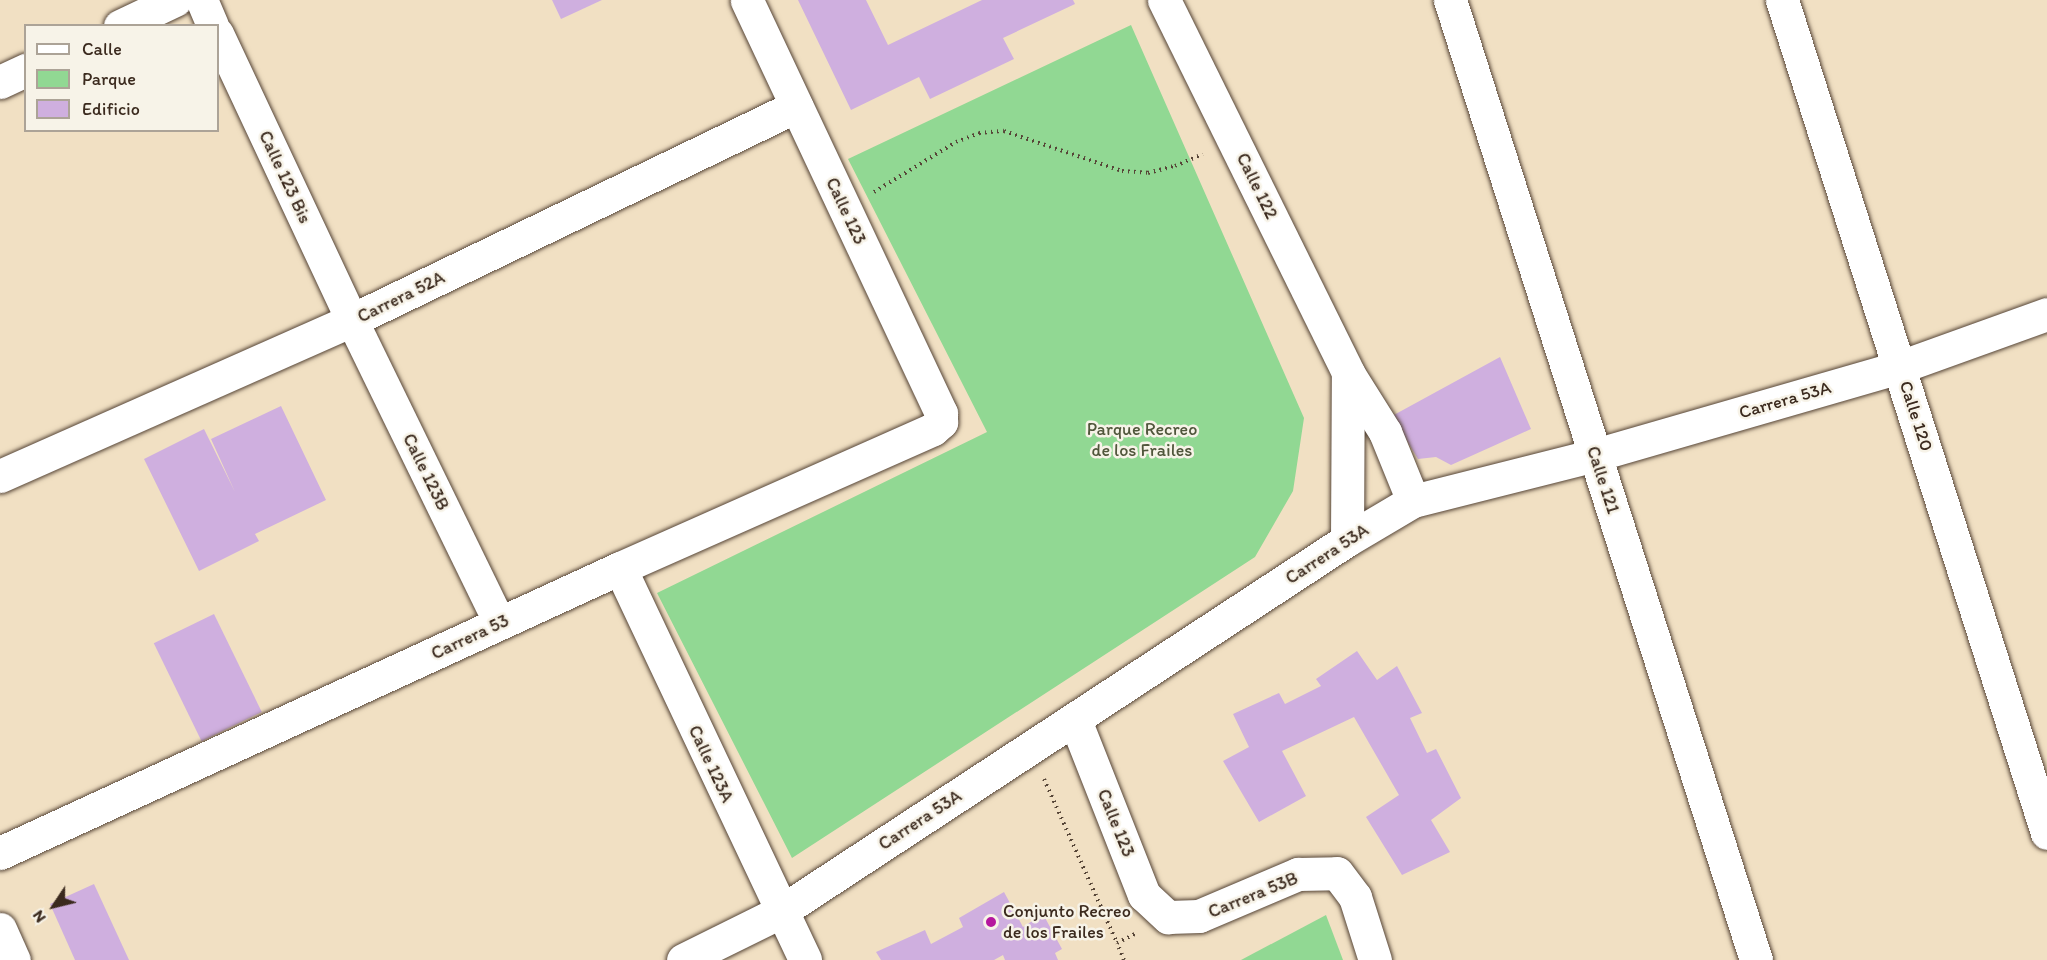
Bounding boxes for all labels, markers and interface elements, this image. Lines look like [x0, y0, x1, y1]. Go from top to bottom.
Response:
legend [24, 24, 219, 132]
text: Calle [82, 38, 122, 60]
text: Parque [82, 68, 136, 90]
text: Edificio [82, 98, 140, 120]
street label: Calle 123 Bis [254, 127, 316, 227]
street label: Calle 122 [1232, 149, 1282, 223]
street label: Calle 123 [821, 174, 871, 248]
street label: Carrera 52A [354, 267, 448, 327]
street label: Carrera 53A [1736, 377, 1834, 423]
street label: Calle 120 [1895, 378, 1937, 454]
park label: Parque Recreo de los Frailes [1087, 419, 1197, 462]
street label: Calle 123B [398, 430, 454, 514]
street label: Calle 121 [1582, 443, 1624, 517]
street label: Carrera 53A [1281, 519, 1373, 589]
street label: Carrera 53 [428, 610, 512, 664]
street label: Calle 123A [684, 722, 738, 806]
street label: Carrera 53A [874, 785, 966, 855]
street label: Calle 123 [1093, 786, 1139, 860]
street label: Carrera 53B [1205, 867, 1301, 923]
north arrow [24, 876, 84, 936]
place label: Conjunto Recreo de los Frailes [1003, 901, 1131, 944]
text: N [28, 907, 50, 926]
marker: Conjunto Recreo de los Frailes [984, 915, 998, 929]

